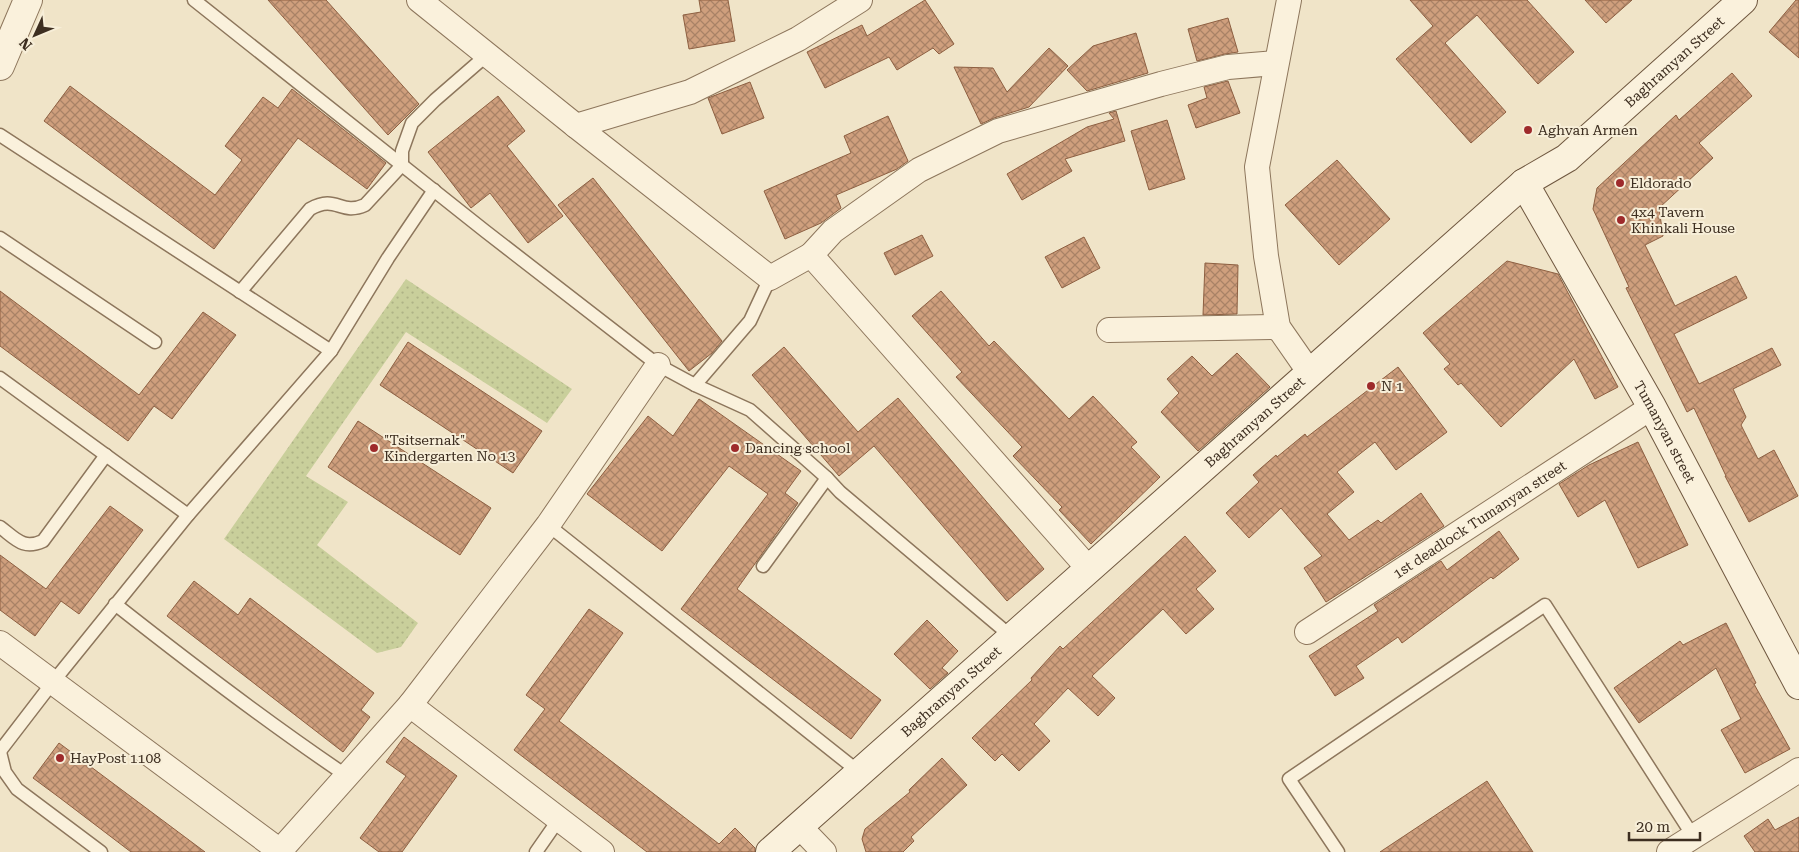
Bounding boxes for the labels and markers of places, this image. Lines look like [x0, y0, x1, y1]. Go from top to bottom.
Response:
place label: Aghvan Armen [1538, 122, 1638, 138]
marker: Aghvan Armen [1522, 124, 1534, 136]
place label: Eldorado [1630, 175, 1692, 191]
marker: Eldorado [1614, 177, 1626, 189]
place label: 4x4 Tavern Khinkali House [1631, 204, 1735, 236]
marker: 4x4 Tavern Khinkali House [1615, 214, 1627, 226]
place label: N 1 [1381, 378, 1404, 394]
marker: N 1 [1365, 380, 1377, 392]
place label: "Tsitsernak" Kindergarten No 13 [384, 432, 516, 464]
place label: Dancing school [745, 440, 851, 456]
marker: "Tsitsernak" Kindergarten No 13 [368, 442, 380, 454]
marker: Dancing school [729, 442, 741, 454]
place label: HayPost 1108 [70, 750, 161, 766]
marker: HayPost 1108 [54, 752, 66, 764]

